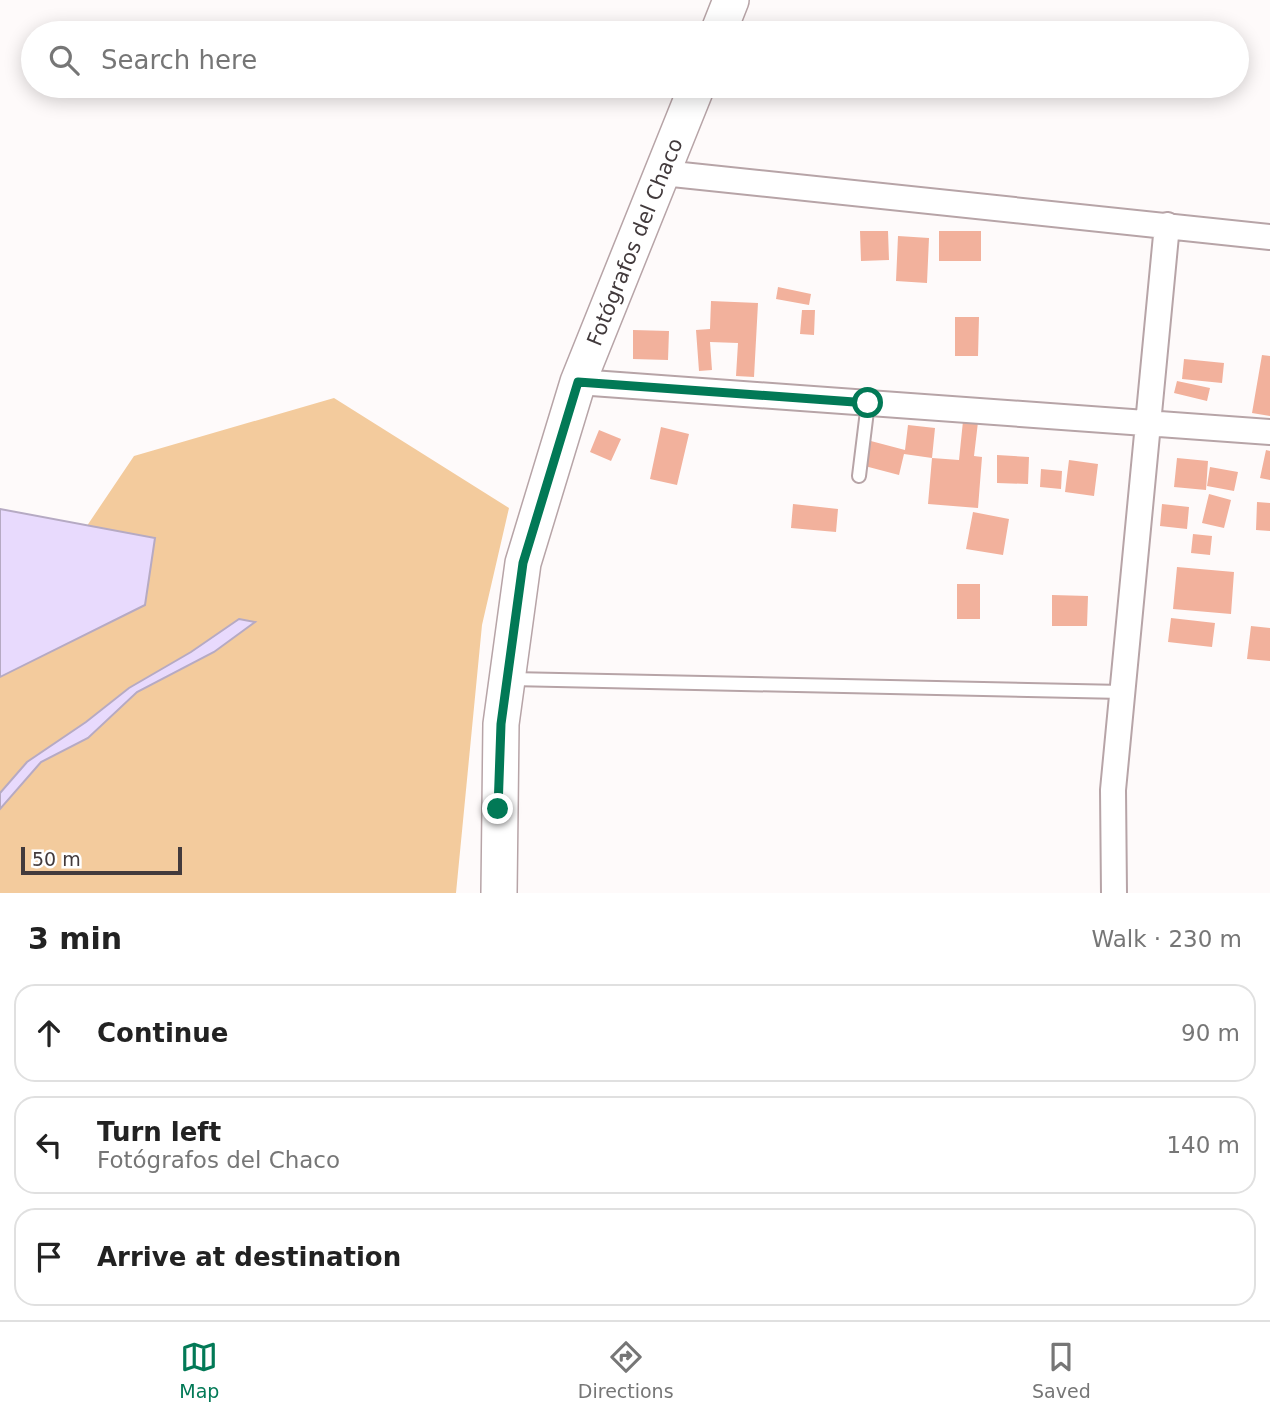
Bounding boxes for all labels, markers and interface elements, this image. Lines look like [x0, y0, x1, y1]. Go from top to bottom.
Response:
search box [21, 21, 1249, 98]
icon: search [45, 41, 83, 79]
text: Search here [101, 45, 257, 75]
street label: Fotógrafos del Chaco [582, 135, 688, 349]
route start [852, 387, 883, 418]
route end [482, 793, 513, 824]
scale bar [21, 844, 182, 876]
text: 50 m [32, 848, 81, 870]
text: 3 min [28, 921, 122, 956]
text: Walk · 230 m [1091, 926, 1242, 952]
icon: ahead [30, 1014, 68, 1052]
text: Continue [97, 1018, 228, 1048]
text: 90 m [1181, 1020, 1240, 1046]
text: Turn left [97, 1117, 221, 1147]
icon: left [30, 1126, 68, 1164]
text: 140 m [1166, 1132, 1240, 1158]
text: Fotógrafos del Chaco [97, 1147, 340, 1173]
icon: arrive [30, 1238, 68, 1276]
text: Arrive at destination [97, 1242, 401, 1272]
tab: Map [179, 1338, 219, 1402]
tab: Directions [578, 1338, 674, 1402]
tab: Saved [1032, 1338, 1091, 1402]

